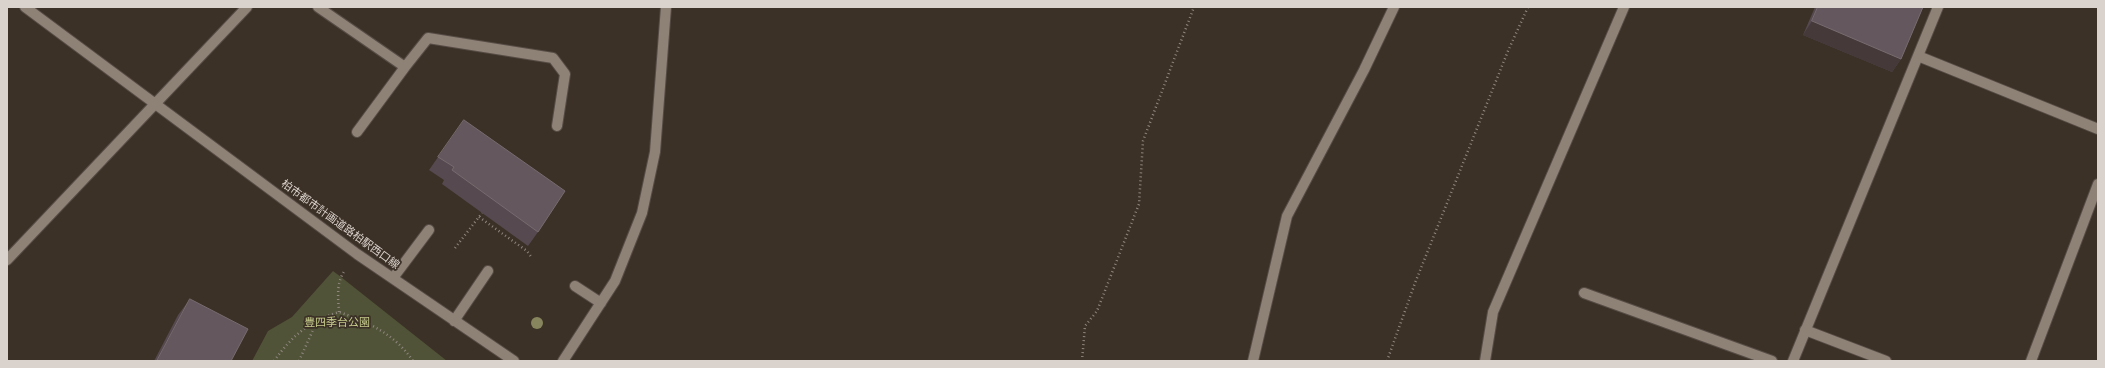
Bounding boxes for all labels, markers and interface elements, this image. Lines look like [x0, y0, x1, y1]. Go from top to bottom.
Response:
street label: 柏市都市計画道路柏駅西口線 [278, 178, 402, 272]
park label: 豊四季台公園 [304, 316, 370, 330]

